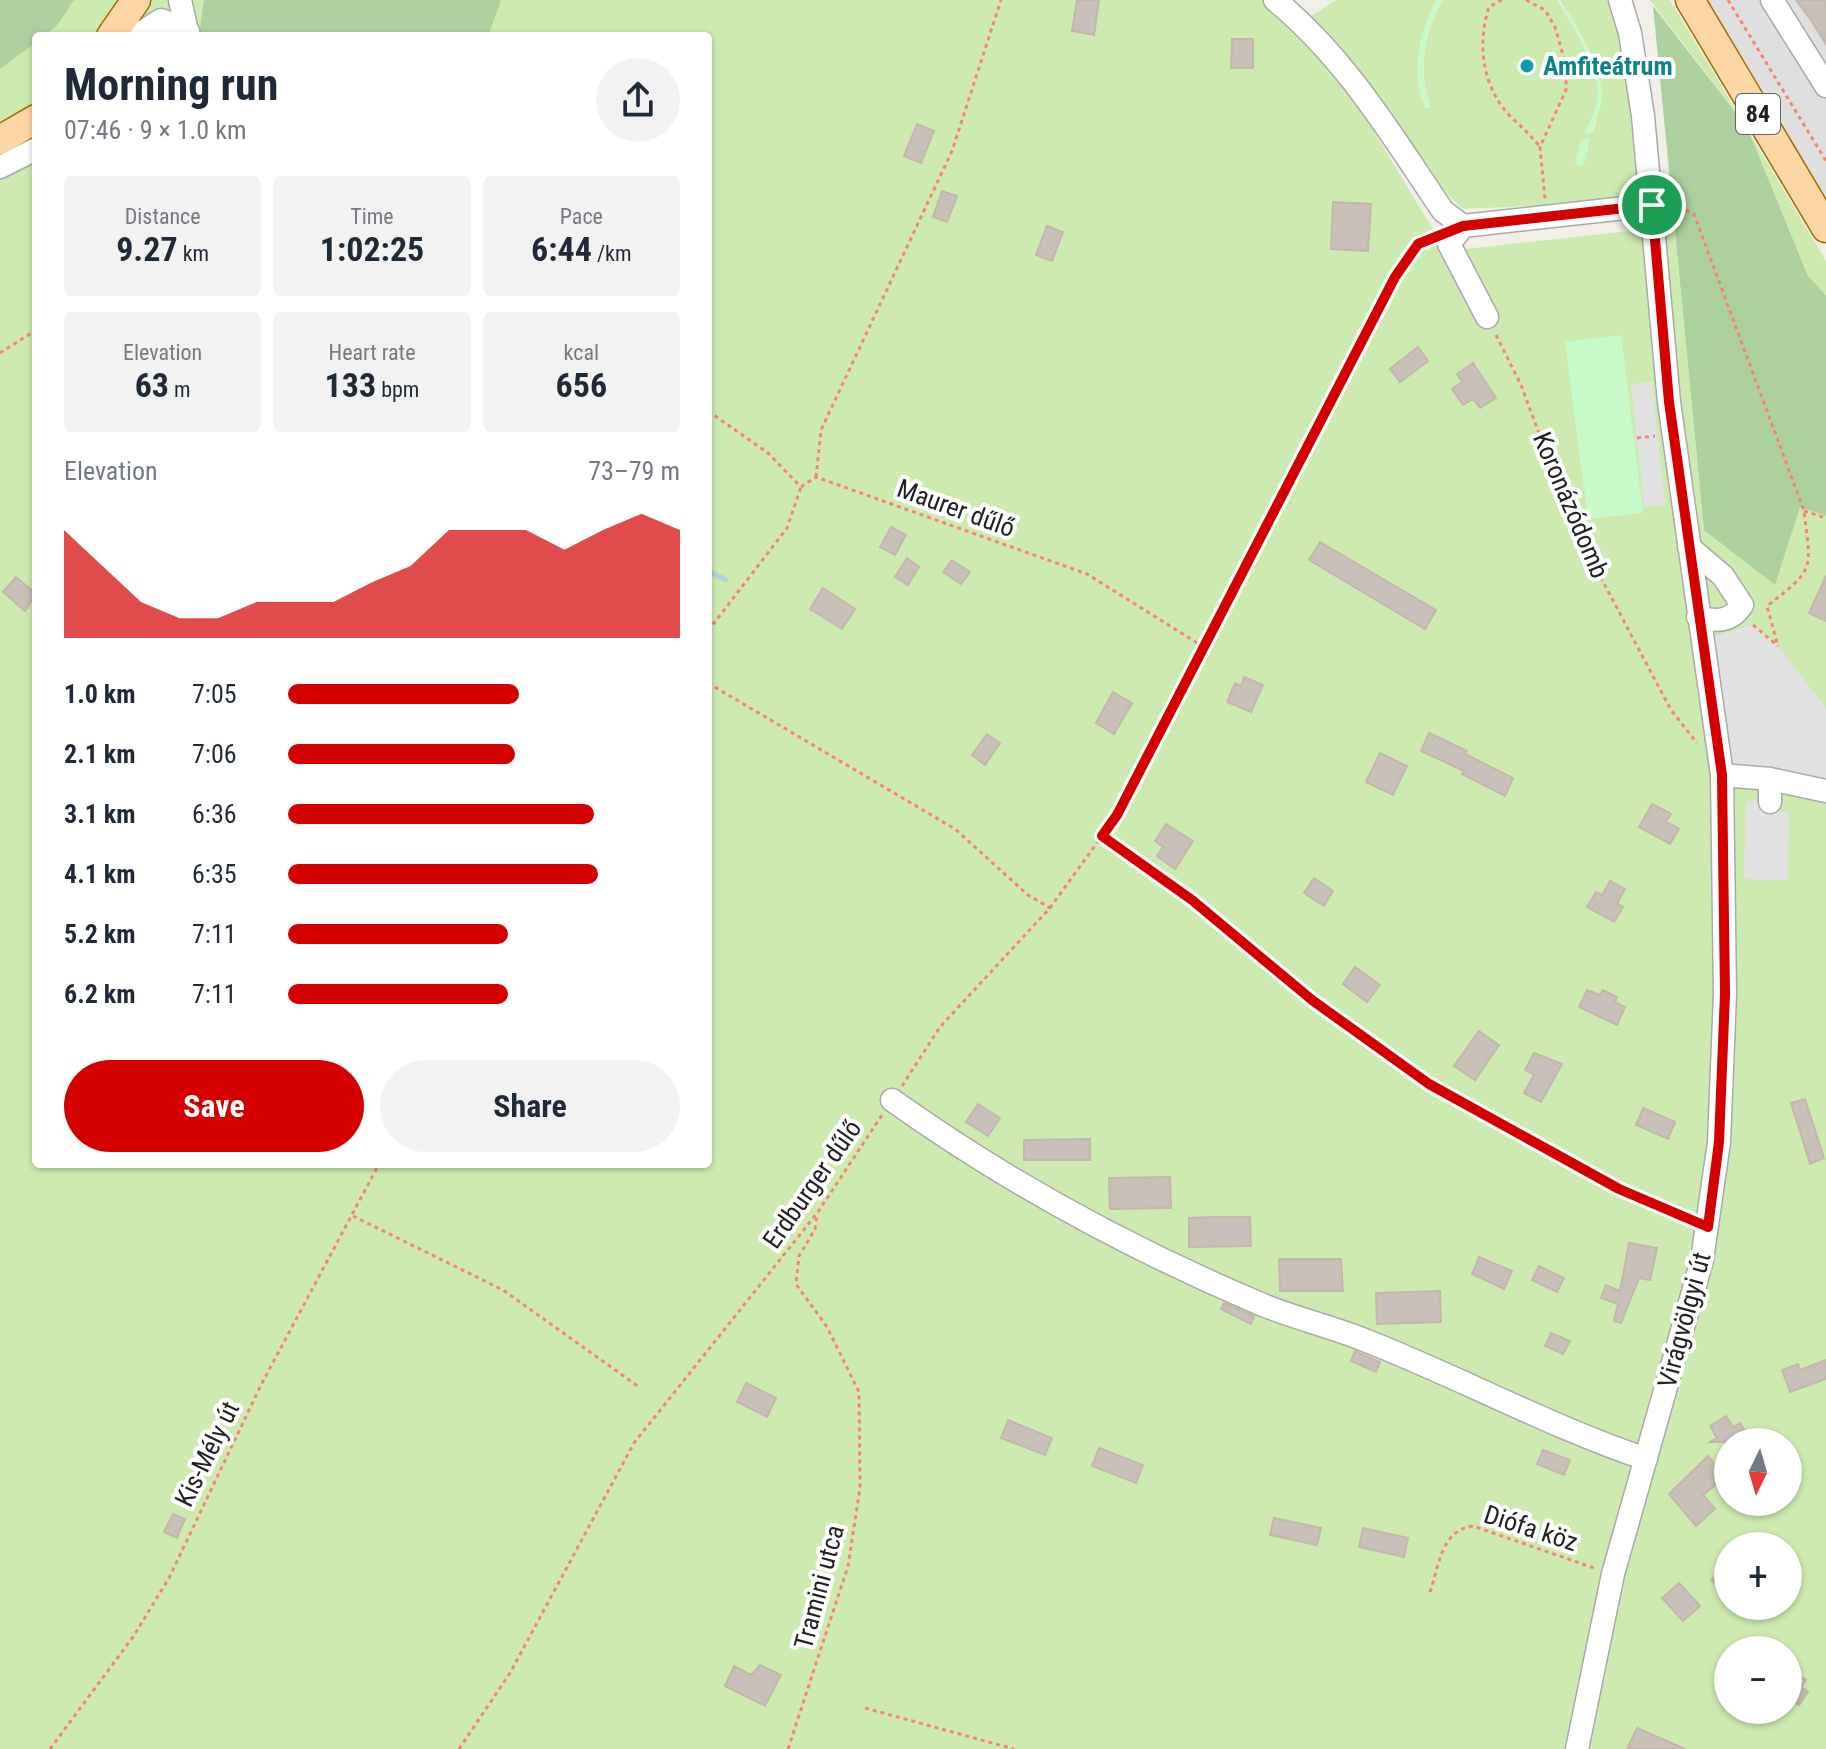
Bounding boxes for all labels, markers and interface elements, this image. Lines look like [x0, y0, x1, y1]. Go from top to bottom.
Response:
place label: Amfiteátrum [1543, 51, 1673, 81]
marker: Amfiteátrum [1518, 57, 1536, 75]
button: share [596, 58, 680, 142]
text: Morning run [64, 59, 278, 111]
road number: 84 [1736, 94, 1780, 134]
text: 07:46 · 9 × 1.0 km [64, 115, 246, 145]
pin [1618, 171, 1686, 239]
icon: arrive [1630, 183, 1674, 227]
text: Distance [125, 204, 201, 229]
text: Time [350, 204, 394, 229]
text: Pace [560, 204, 603, 229]
text: 9.27 [116, 229, 178, 269]
text: 1:02:25 [320, 229, 424, 269]
text: 6:44 [531, 229, 592, 269]
text: km [178, 241, 209, 266]
text: /km [592, 241, 632, 266]
text: Elevation [123, 340, 202, 365]
text: Heart rate [329, 340, 415, 365]
text: kcal [564, 340, 599, 365]
text: 63 [135, 365, 169, 405]
text: 133 [325, 365, 376, 405]
text: 656 [556, 365, 607, 405]
text: m [169, 377, 191, 402]
text: bpm [376, 377, 419, 402]
street label: Koronázódomb [1527, 428, 1615, 582]
text: Elevation [64, 456, 158, 486]
text: 73–79 m [588, 456, 680, 486]
street label: Maurer dűlő [893, 473, 1019, 543]
text: 1.0 km [64, 679, 136, 709]
text: 7:05 [192, 679, 237, 709]
text: 2.1 km [64, 739, 136, 769]
text: 7:06 [192, 739, 237, 769]
text: 3.1 km [64, 799, 136, 829]
text: 6:36 [192, 799, 237, 829]
text: 4.1 km [64, 859, 136, 889]
text: 6:35 [192, 859, 237, 889]
text: 5.2 km [64, 919, 136, 949]
text: 7:11 [192, 919, 237, 949]
text: 6.2 km [64, 979, 136, 1009]
text: 7:11 [192, 979, 237, 1009]
button: Save [64, 1060, 364, 1152]
button: Share [380, 1060, 680, 1152]
street label: Erdburger dűlő [757, 1114, 867, 1254]
street label: Virágvölgyi út [1652, 1249, 1716, 1391]
street label: Kis-Mély út [169, 1397, 245, 1511]
north arrow [1714, 1428, 1802, 1516]
map controls [1714, 1428, 1802, 1724]
street label: Diófa köz [1480, 1499, 1582, 1557]
street label: Tramini utca [788, 1522, 850, 1652]
button: + [1714, 1532, 1802, 1620]
button: − [1714, 1636, 1802, 1724]

